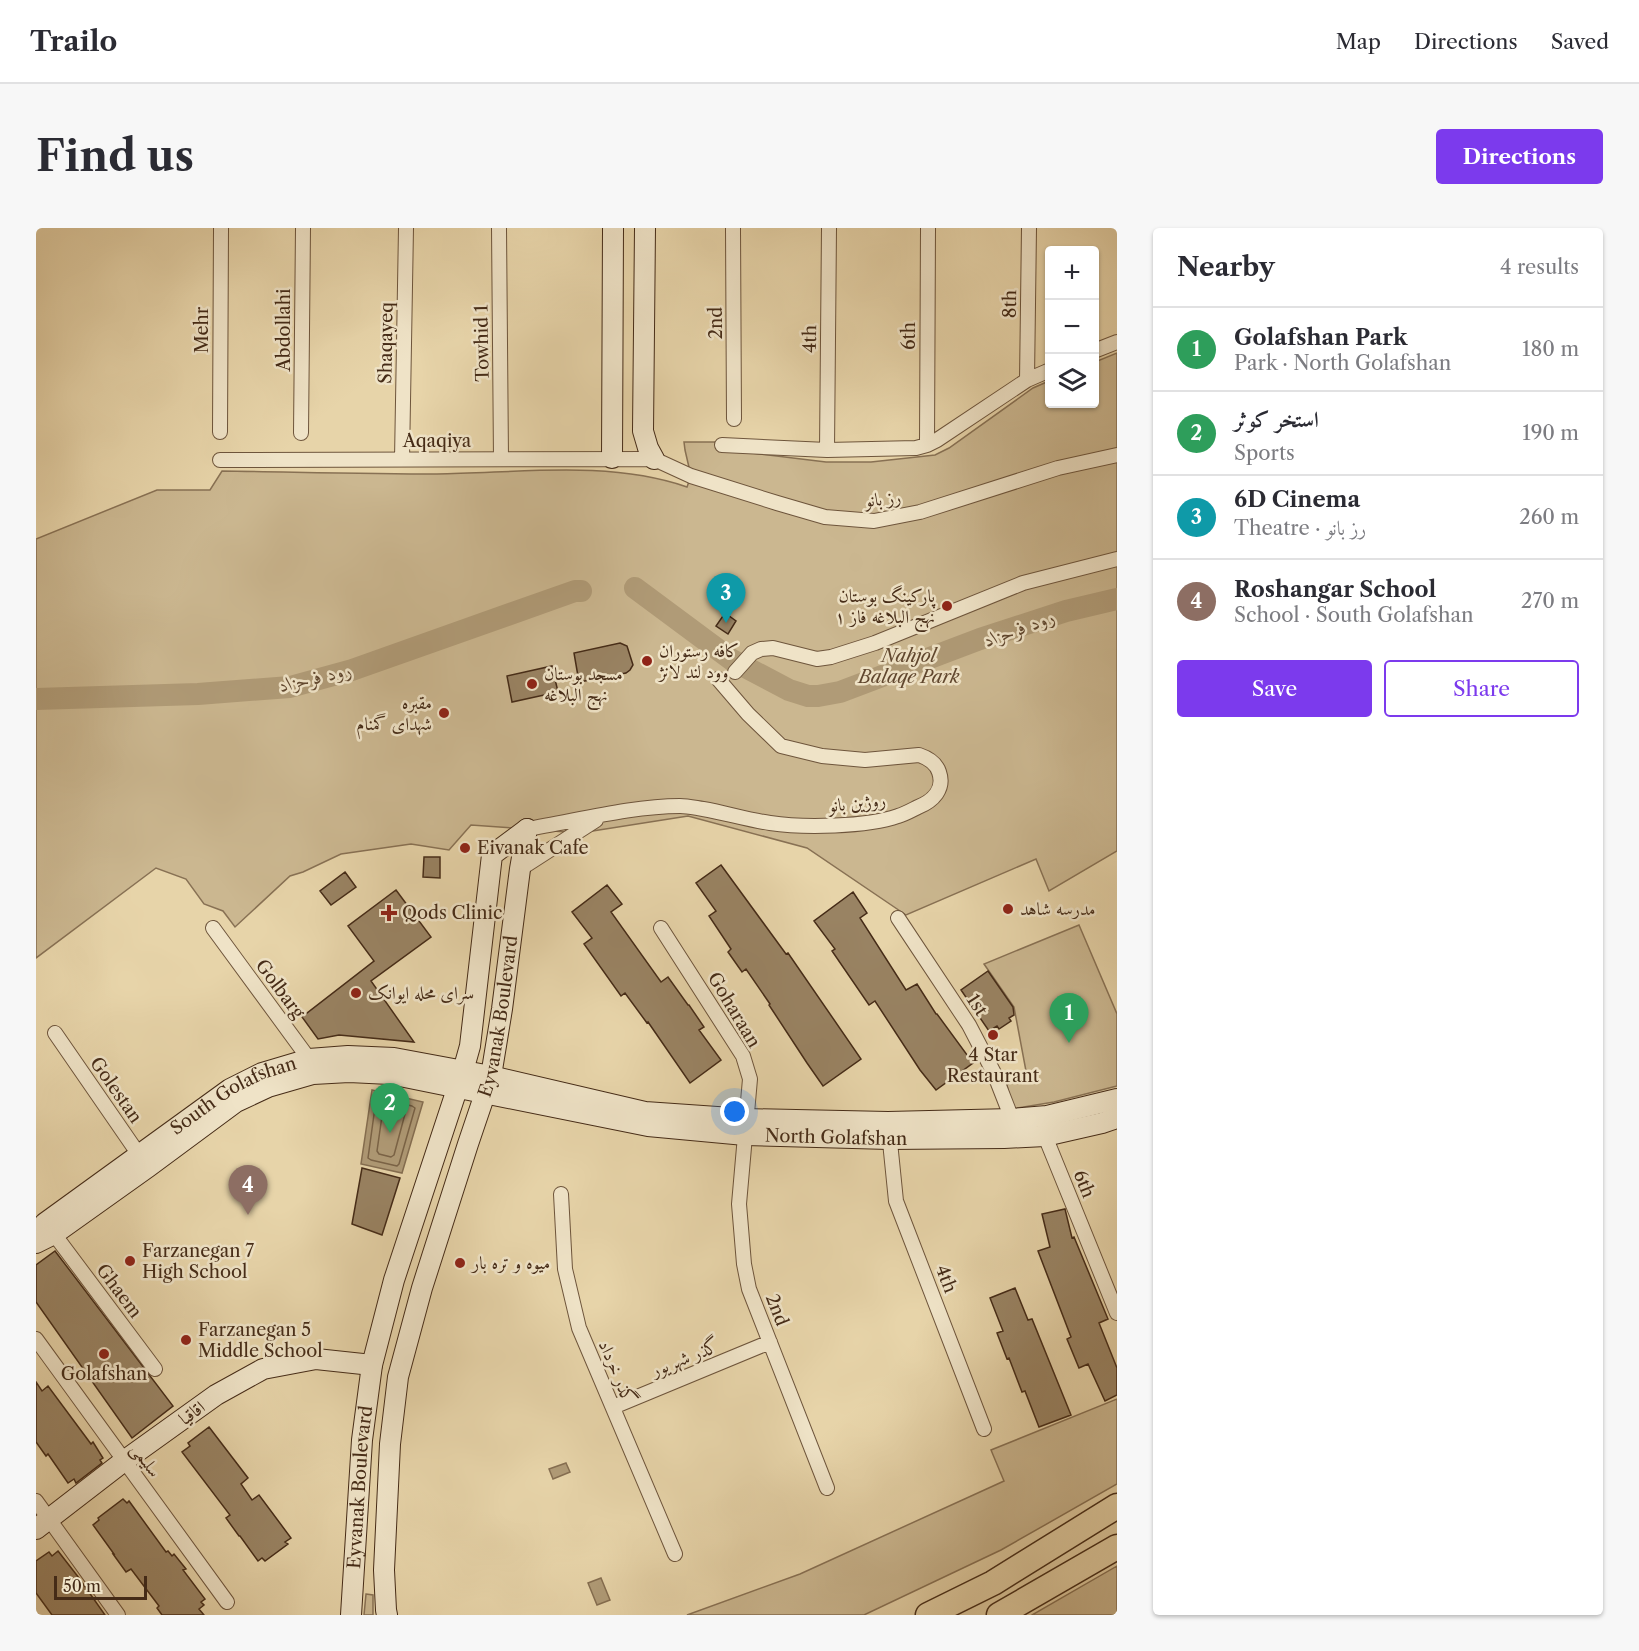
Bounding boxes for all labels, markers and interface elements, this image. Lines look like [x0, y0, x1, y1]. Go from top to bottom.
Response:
text: Trailo [30, 24, 117, 58]
text: Map [1336, 29, 1381, 54]
text: Directions [1414, 29, 1518, 54]
text: Saved [1551, 29, 1609, 54]
button: Directions [1436, 129, 1603, 184]
text: Find us [36, 130, 194, 182]
map controls [1045, 246, 1099, 408]
button: + [1045, 246, 1099, 300]
text: Nearby [1177, 251, 1275, 283]
text: 4 results [1500, 255, 1579, 279]
street label: Abdollahi [273, 288, 295, 373]
street label: 8th [999, 290, 1021, 318]
button: − [1045, 300, 1099, 354]
street label: Shaqayeq [374, 302, 398, 384]
street label: Towhid 1 [470, 304, 494, 382]
street label: Mehr [191, 306, 213, 353]
street label: 2nd [705, 307, 727, 339]
street label: 6th [898, 322, 920, 350]
text: Golafshan Park [1234, 324, 1408, 351]
street label: 4th [799, 325, 821, 353]
text: 1 [1192, 337, 1201, 361]
text: 180 m [1522, 337, 1579, 361]
text: Park · North Golafshan [1234, 351, 1451, 375]
button: layers [1045, 354, 1099, 408]
text: استخر کوثر [1234, 406, 1319, 433]
text: 2 [1191, 421, 1202, 445]
text: 190 m [1522, 421, 1579, 445]
street label: Aqaqiya [402, 430, 472, 452]
text: Sports [1234, 441, 1295, 465]
street label: رز بانو [862, 486, 902, 512]
text: 6D Cinema [1234, 486, 1360, 513]
text: 3 [1191, 505, 1202, 529]
text: 260 m [1519, 505, 1579, 529]
text: Theatre · رز بانو [1234, 516, 1366, 540]
pin: 3 [706, 574, 746, 623]
text: Roshangar School [1234, 576, 1436, 603]
place label: پارکینگ بوستان نهج البلاغه فاز ۱ [835, 584, 937, 633]
text: 4 [1191, 589, 1202, 613]
text: 270 m [1521, 589, 1579, 613]
marker: پارکینگ بوستان نهج البلاغه فاز ۱ [940, 599, 954, 613]
text: School · South Golafshan [1234, 603, 1474, 627]
water label: رود فرحزاد [980, 604, 1058, 653]
place label: کافه رستوران وود لند لانژ [657, 640, 739, 683]
park label: Nahjol Balaqe Park [856, 645, 960, 688]
marker: کافه رستوران وود لند لانژ [640, 654, 654, 668]
water label: رود فرحزاد [276, 657, 354, 698]
button: Save [1177, 660, 1372, 717]
button: Share [1384, 660, 1579, 717]
place label: مسجد بوستان نهج البلاغه [544, 663, 623, 711]
marker: مسجد بوستان نهج البلاغه [525, 677, 539, 691]
place label: مقبره شهدای گمنام [356, 692, 432, 740]
marker: مقبره شهدای گمنام [437, 706, 451, 720]
street label: روژین بانو [825, 789, 887, 817]
place label: Eivanak Cafe [477, 837, 589, 859]
marker: Eivanak Cafe [458, 841, 472, 855]
place label: مدرسه شاهد [1020, 898, 1095, 920]
place label: Qods Clinic [402, 902, 503, 924]
marker: مدرسه شاهد [1001, 902, 1015, 916]
marker: Qods Clinic [380, 904, 398, 922]
street label: Eyvanak Boulevard [474, 934, 522, 1100]
street label: Golbarg [251, 955, 310, 1023]
street label: Goharaan [703, 968, 765, 1052]
place label: سرای محله ایوانک [368, 982, 474, 1005]
marker: سرای محله ایوانک [349, 986, 363, 1000]
street label: 1st [962, 990, 992, 1021]
pin: 1 [1050, 994, 1088, 1043]
marker: 4 Star Restaurant [986, 1028, 1000, 1042]
place label: 4 Star Restaurant [947, 1044, 1040, 1087]
street label: South Golafshan [166, 1052, 299, 1140]
street label: Golestan [85, 1053, 147, 1127]
pin: 2 [370, 1084, 410, 1133]
your location [720, 1097, 749, 1126]
street label: North Golafshan [765, 1125, 907, 1150]
pin: 4 [228, 1166, 268, 1215]
street label: 6th [1069, 1167, 1099, 1201]
place label: Farzanegan 7 High School [142, 1240, 254, 1283]
place label: میوه و تره بار [470, 1252, 550, 1274]
marker: Farzanegan 7 High School [123, 1254, 137, 1268]
marker: میوه و تره بار [453, 1256, 467, 1270]
street label: Ghaem [92, 1260, 147, 1323]
street label: 4th [931, 1262, 961, 1296]
street label: 2nd [761, 1291, 793, 1329]
place label: Farzanegan 5 Middle School [198, 1319, 323, 1362]
marker: Farzanegan 5 Middle School [179, 1333, 193, 1347]
street label: گذر شهریور [645, 1333, 722, 1383]
street label: گذر خرداد [594, 1336, 642, 1407]
marker: Golafshan [97, 1347, 111, 1361]
place label: Golafshan [61, 1363, 147, 1385]
street label: اقاقیا [175, 1396, 210, 1430]
street label: Eyvanak Boulevard [343, 1404, 377, 1570]
street label: سلیمی [125, 1439, 166, 1482]
scale bar [54, 1573, 147, 1600]
text: 50 m [63, 1576, 101, 1596]

